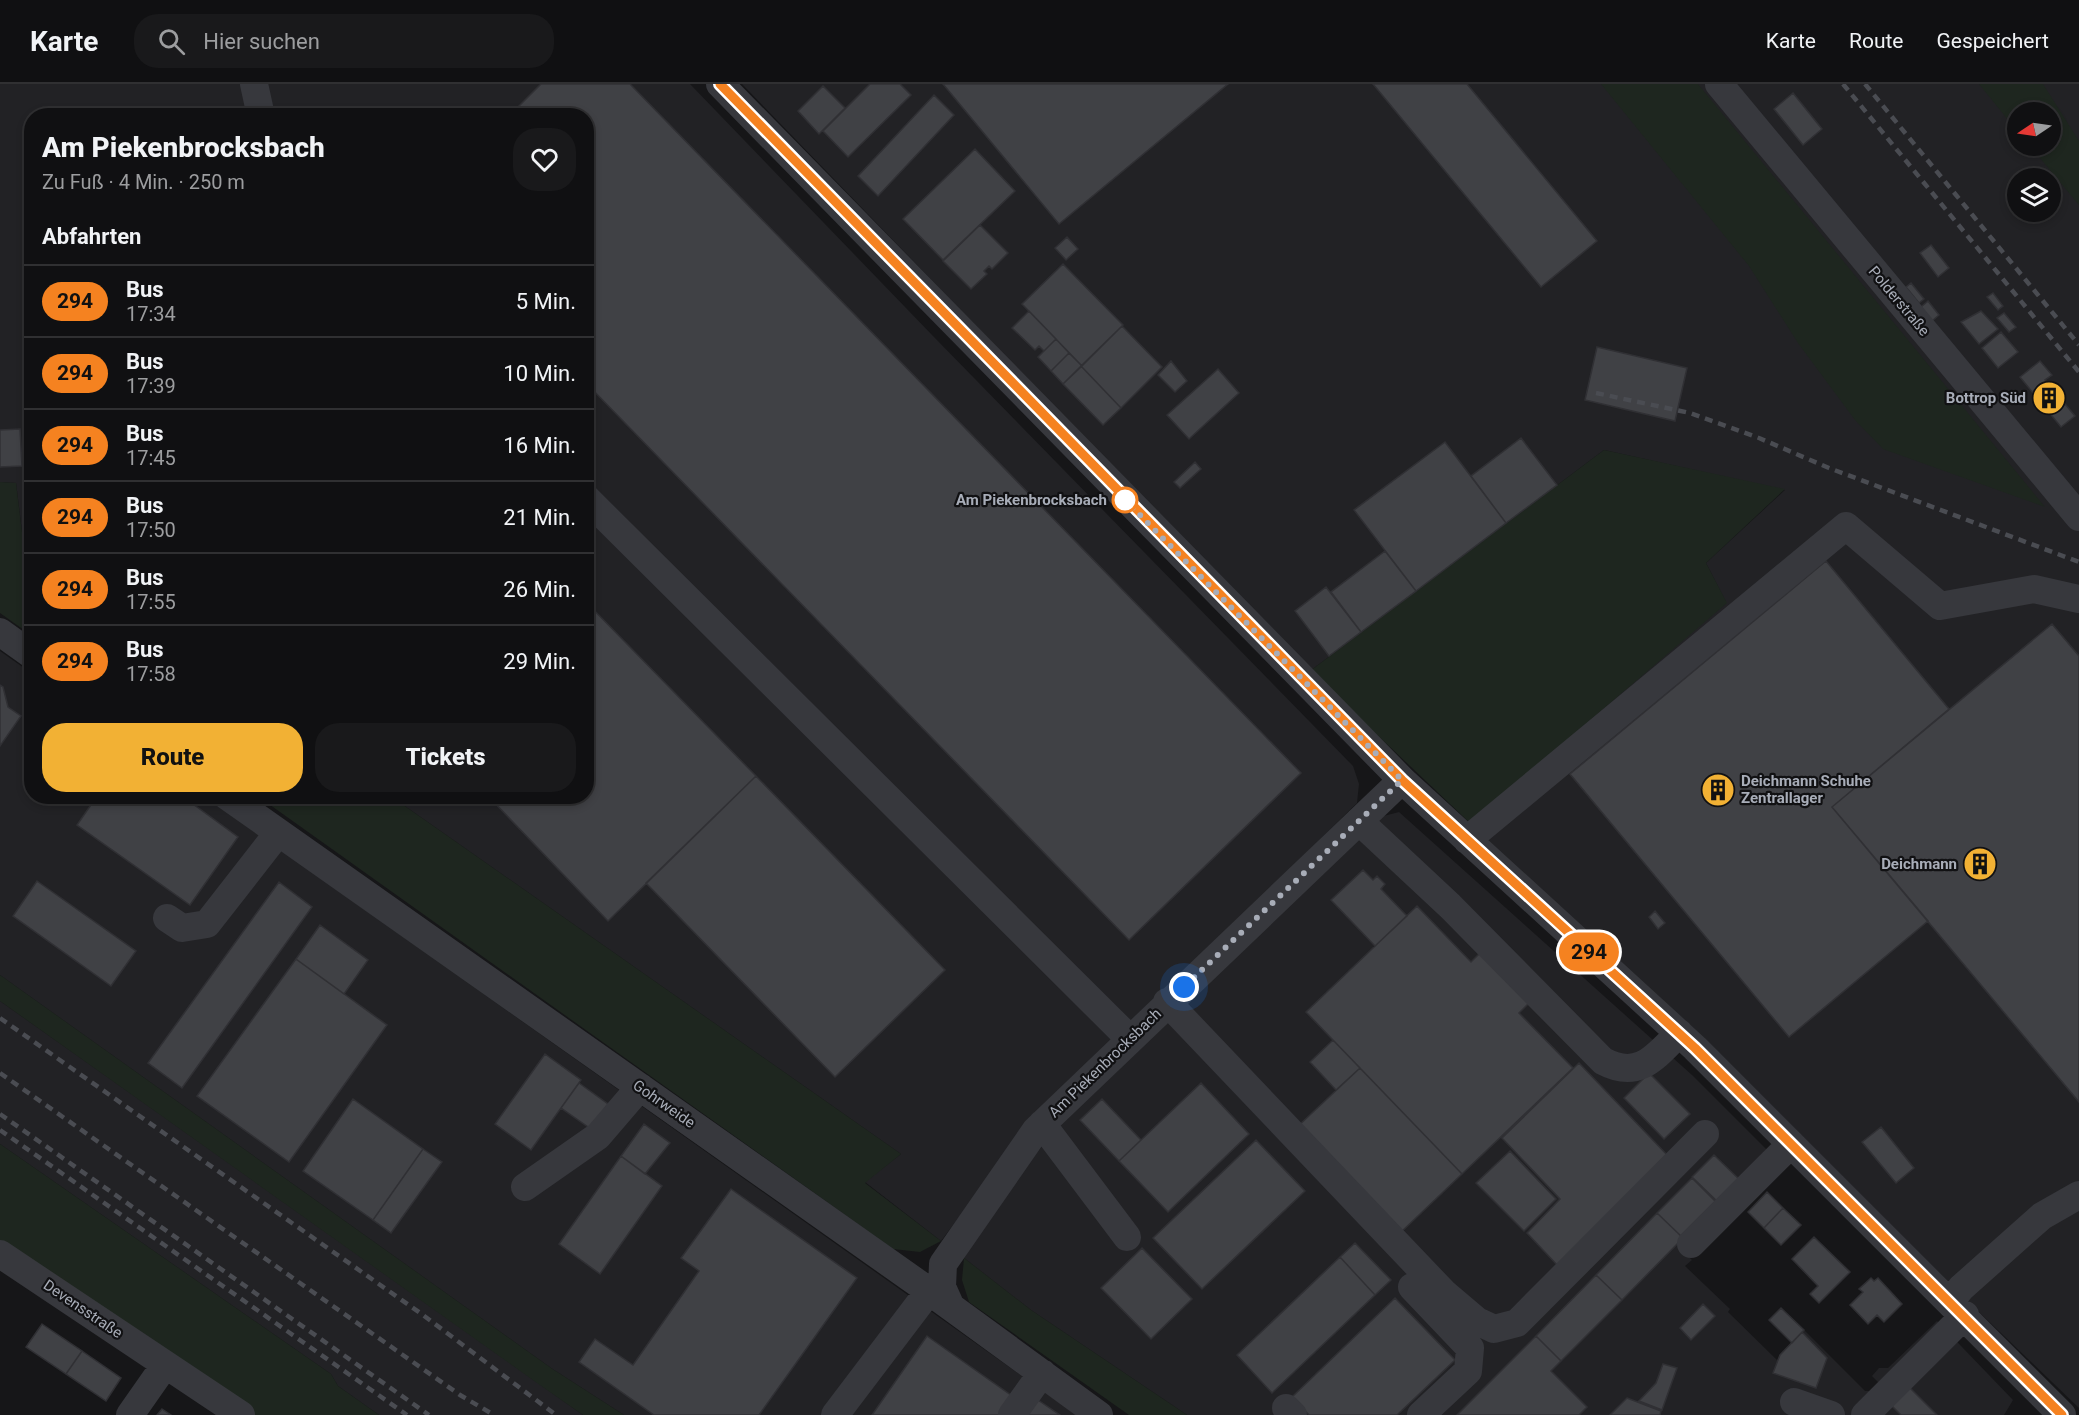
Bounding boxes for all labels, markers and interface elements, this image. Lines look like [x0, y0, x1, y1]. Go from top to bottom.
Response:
search box [134, 14, 554, 68]
text: Karte [30, 25, 98, 58]
icon: search [155, 25, 188, 58]
text: Hier suchen [203, 29, 320, 54]
text: Karte [1766, 29, 1816, 53]
text: Route [1849, 29, 1903, 53]
text: Gespeichert [1936, 29, 2049, 53]
north arrow [2007, 102, 2061, 156]
map controls [2007, 102, 2061, 222]
button: heart [513, 128, 576, 191]
text: Am Piekenbrocksbach [42, 131, 325, 164]
button: layers [2007, 168, 2061, 222]
text: Zu Fuß · 4 Min. · 250 m [42, 170, 245, 194]
text: Abfahrten [42, 224, 141, 249]
street label: Polderstraße [1865, 262, 1933, 340]
text: Bus [126, 277, 164, 302]
text: 294 [57, 289, 93, 313]
text: 5 Min. [516, 289, 576, 314]
text: 17:34 [126, 302, 176, 326]
text: Bus [126, 349, 164, 374]
text: 294 [57, 361, 93, 385]
text: 10 Min. [503, 361, 576, 386]
text: 17:39 [126, 374, 176, 398]
building icon: Bottrop Süd [2031, 380, 2067, 416]
place label: Bottrop Süd [1946, 389, 2026, 407]
text: Bus [126, 421, 164, 446]
text: 294 [57, 433, 93, 457]
text: 16 Min. [503, 433, 576, 458]
text: 17:45 [126, 446, 176, 470]
marker: Am Piekenbrocksbach [1112, 487, 1138, 513]
place label: Am Piekenbrocksbach [956, 491, 1107, 509]
text: Bus [126, 493, 164, 518]
text: 294 [57, 505, 93, 529]
text: 21 Min. [503, 505, 576, 530]
text: 17:50 [126, 518, 176, 542]
text: Bus [126, 565, 164, 590]
text: 294 [57, 577, 93, 601]
text: 26 Min. [503, 577, 576, 602]
text: 17:55 [126, 590, 176, 614]
text: Bus [126, 637, 164, 662]
text: 294 [57, 649, 93, 673]
text: 29 Min. [503, 649, 576, 674]
text: 17:58 [126, 662, 176, 686]
button: Route [42, 723, 303, 792]
button: Tickets [315, 723, 576, 792]
building icon: Deichmann Schuhe Zentrallager [1700, 772, 1736, 808]
place label: Deichmann Schuhe Zentrallager [1741, 772, 1871, 807]
building icon: Deichmann [1962, 846, 1998, 882]
place label: Deichmann [1881, 855, 1957, 873]
line badge: 294 [1554, 932, 1624, 972]
text: 294 [1571, 940, 1607, 964]
your location [1169, 972, 1199, 1002]
street label: Am Piekenbrocksbach [1045, 1005, 1165, 1121]
street label: Gohrweide [630, 1076, 698, 1132]
street label: Devensstraße [40, 1276, 126, 1342]

